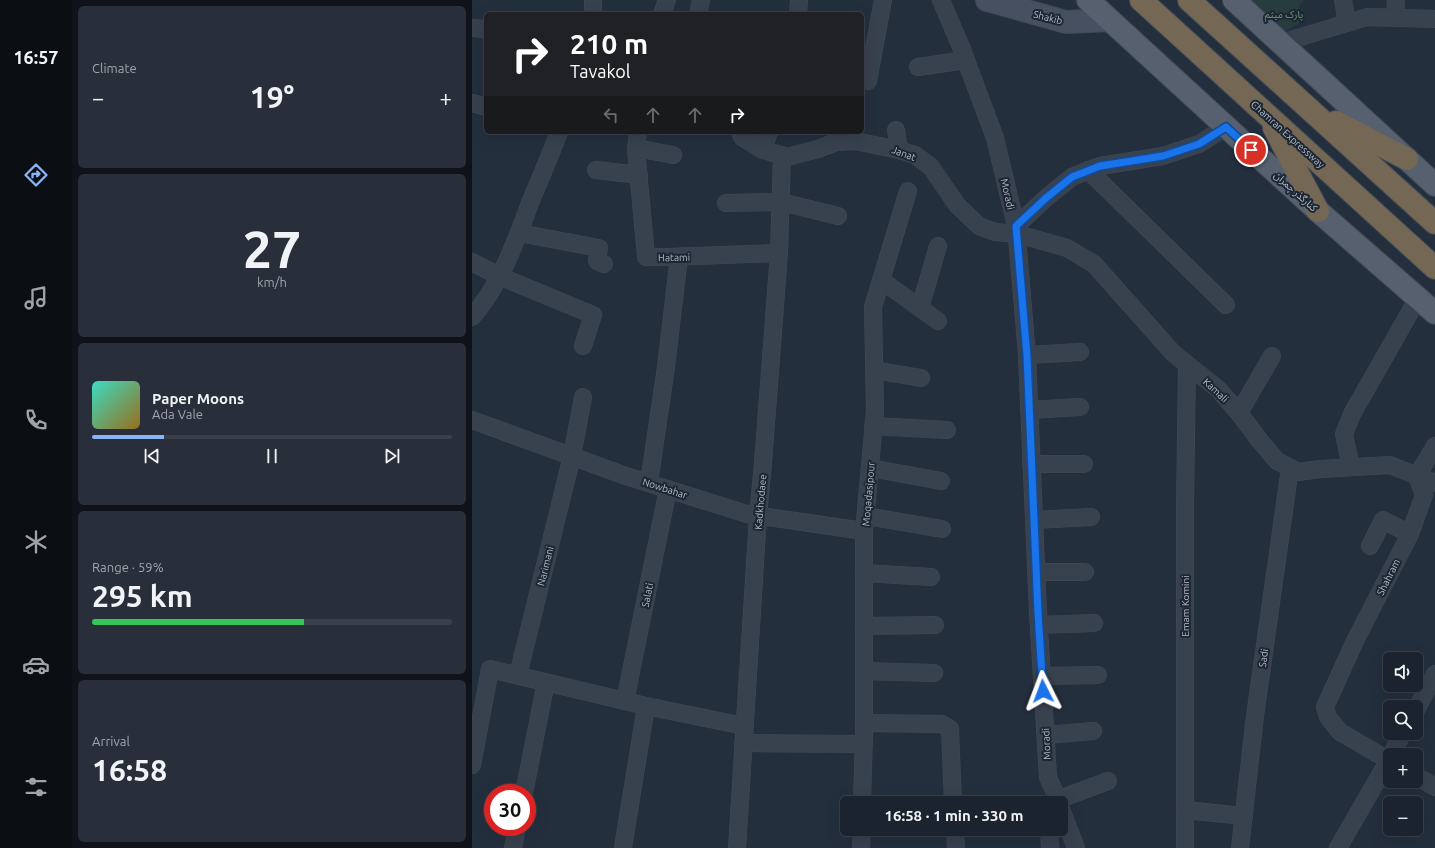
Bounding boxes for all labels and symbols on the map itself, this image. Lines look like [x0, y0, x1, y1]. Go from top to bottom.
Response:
street label: Shakib [1032, 9, 1064, 26]
park label: پارک میثم [1265, 9, 1303, 22]
street label: Chamran Expressway [1249, 99, 1327, 170]
pin [1234, 133, 1268, 167]
street label: Janat [890, 144, 917, 163]
street label: کنارگذر چمران [1271, 169, 1320, 215]
street label: Moradi [999, 177, 1016, 211]
street label: Hatami [658, 252, 690, 263]
street label: Kamali [1201, 376, 1230, 405]
street label: Moqadasipour [860, 461, 877, 527]
street label: Kadkhodaee [753, 474, 768, 530]
street label: Nowbahar [641, 476, 689, 501]
street label: Narimani [535, 545, 556, 587]
street label: Shahram [1375, 557, 1402, 597]
street label: Emam Komini [1180, 575, 1191, 637]
street label: Salati [640, 582, 655, 608]
street label: Sadi [1257, 648, 1270, 668]
position arrow [1022, 670, 1064, 712]
street label: Moradi [1040, 728, 1053, 760]
speed limit sign: 30 [484, 784, 536, 836]

